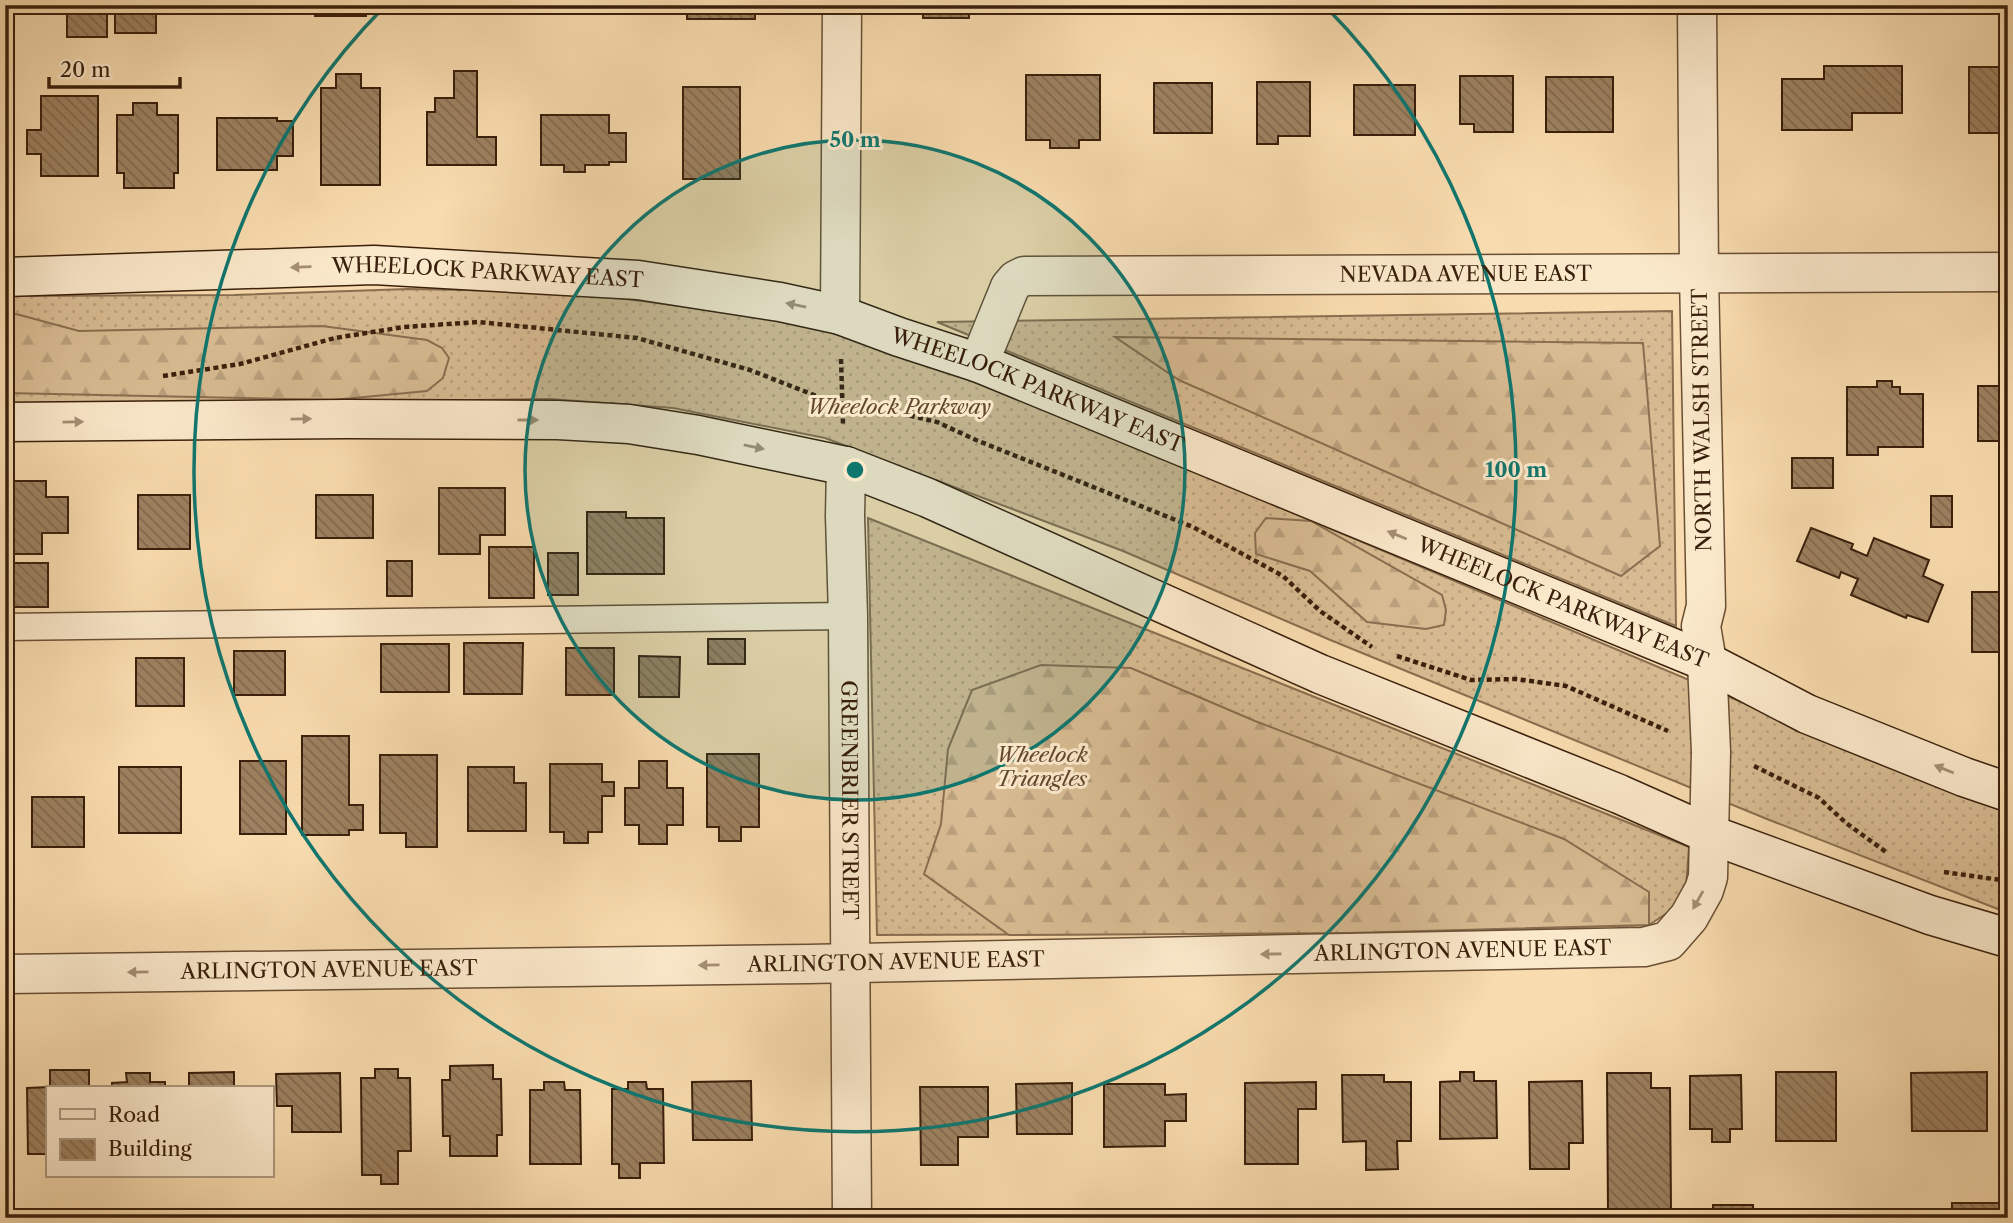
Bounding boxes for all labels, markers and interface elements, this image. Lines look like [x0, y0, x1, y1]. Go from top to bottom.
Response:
scale bar [49, 46, 180, 90]
text: 20 m [60, 57, 111, 82]
text: 50 m [829, 127, 881, 152]
street label: WHEELOCK PARKWAY EAST [330, 252, 644, 292]
street label: NEVADA AVENUE EAST [1340, 261, 1592, 287]
one-way arrow [290, 262, 312, 273]
street label: NORTH WALSH STREET [1687, 288, 1716, 552]
one-way arrow [785, 300, 807, 311]
street label: WHEELOCK PARKWAY EAST [887, 322, 1188, 458]
park label: Wheelock Parkway [807, 394, 991, 419]
one-way arrow [290, 413, 312, 425]
one-way arrow [518, 414, 540, 426]
one-way arrow [63, 416, 85, 427]
one-way arrow [743, 441, 765, 452]
text: 100 m [1485, 457, 1547, 482]
centre of rings [843, 458, 867, 482]
one-way arrow [1386, 529, 1407, 540]
street label: WHEELOCK PARKWAY EAST [1413, 531, 1712, 673]
street label: GREENBRIER STREET [836, 680, 863, 920]
park label: Wheelock Triangles [996, 742, 1088, 791]
one-way arrow [1933, 763, 1954, 774]
one-way arrow [1692, 890, 1704, 910]
street label: ARLINGTON AVENUE EAST [1313, 935, 1612, 966]
street label: ARLINGTON AVENUE EAST [746, 946, 1045, 977]
one-way arrow [1260, 949, 1282, 960]
street label: ARLINGTON AVENUE EAST [179, 955, 478, 984]
one-way arrow [697, 959, 719, 971]
one-way arrow [127, 967, 149, 978]
legend [46, 1086, 273, 1178]
text: Road [108, 1102, 160, 1127]
text: Building [108, 1136, 193, 1161]

